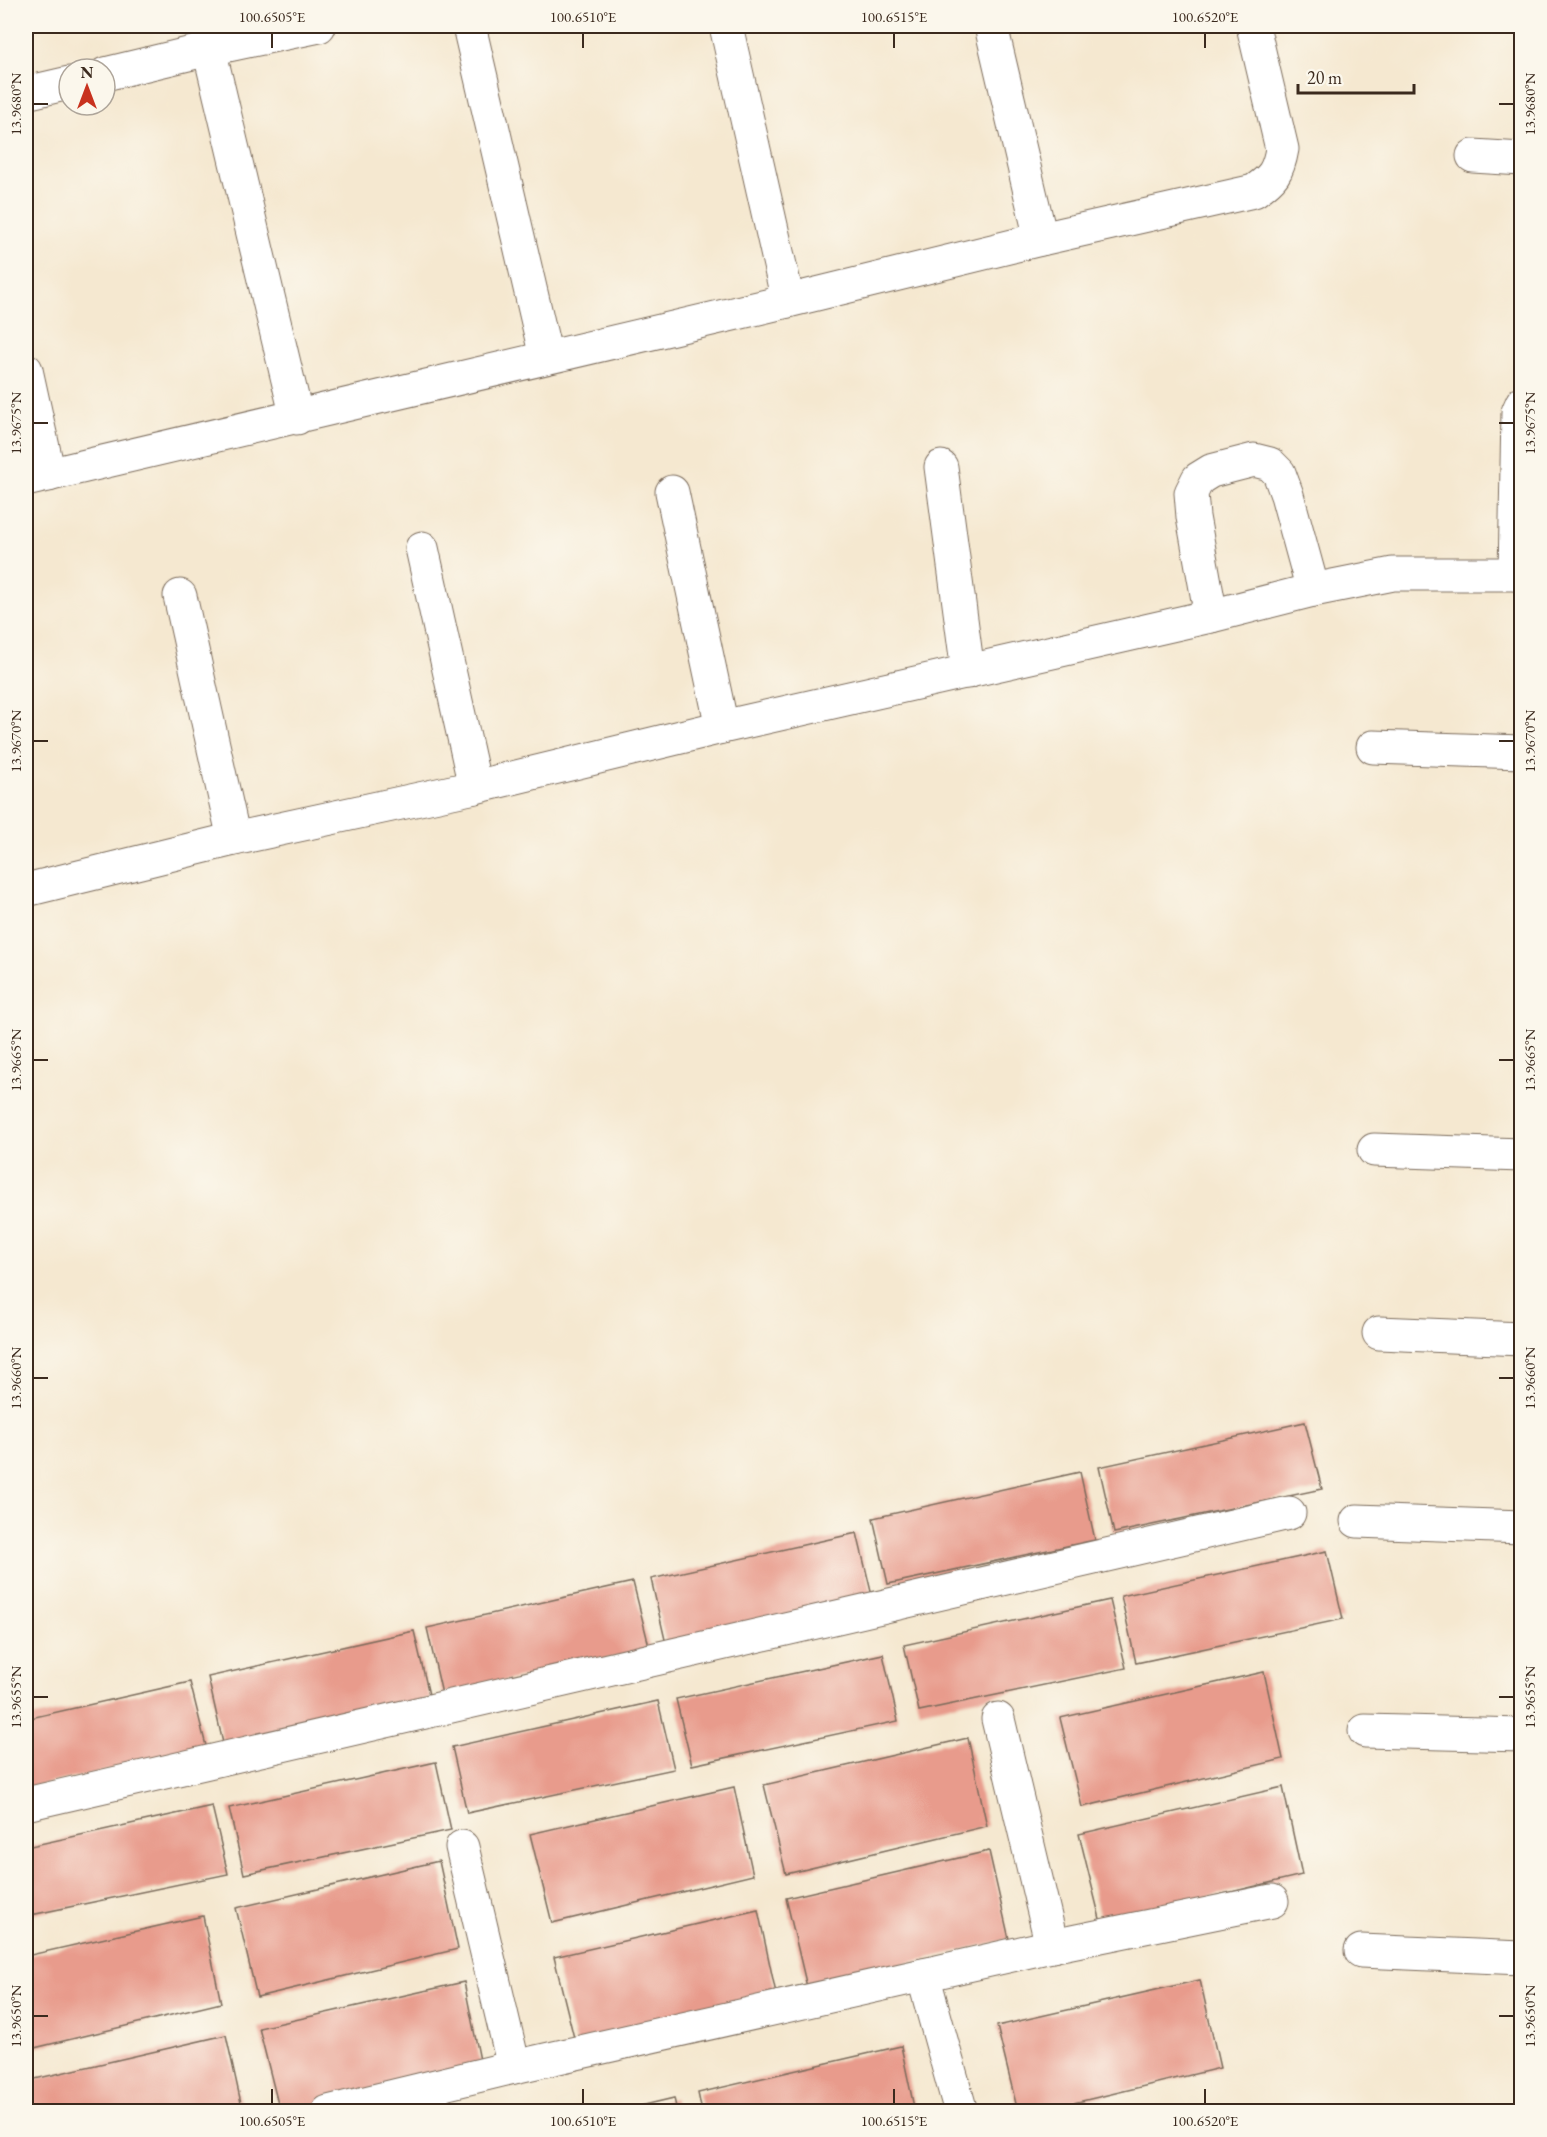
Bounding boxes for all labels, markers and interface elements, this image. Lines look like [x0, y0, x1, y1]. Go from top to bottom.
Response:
text: 100.6505°E [239, 7, 306, 26]
text: 100.6510°E [550, 7, 617, 26]
text: 100.6515°E [861, 7, 928, 26]
text: 100.6520°E [1172, 7, 1239, 26]
north arrow [57, 57, 117, 117]
scale bar [1298, 57, 1414, 95]
text: N [81, 62, 94, 83]
text: 20 m [1307, 66, 1342, 89]
text: 13.9680°N [6, 72, 25, 135]
text: 13.9680°N [1520, 72, 1539, 135]
text: 13.9675°N [6, 391, 25, 454]
text: 13.9675°N [1520, 391, 1539, 454]
text: 13.9670°N [6, 709, 25, 772]
text: 13.9670°N [1520, 709, 1539, 772]
text: 13.9665°N [6, 1028, 25, 1091]
text: 13.9665°N [1520, 1028, 1539, 1091]
text: 13.9660°N [6, 1346, 25, 1409]
text: 13.9660°N [1520, 1346, 1539, 1409]
text: 13.9655°N [6, 1665, 25, 1728]
text: 13.9655°N [1520, 1665, 1539, 1728]
text: 13.9650°N [6, 1984, 25, 2047]
text: 13.9650°N [1520, 1984, 1539, 2047]
text: 100.6505°E [239, 2111, 306, 2130]
text: 100.6510°E [550, 2111, 617, 2130]
text: 100.6515°E [861, 2111, 928, 2130]
text: 100.6520°E [1172, 2111, 1239, 2130]

